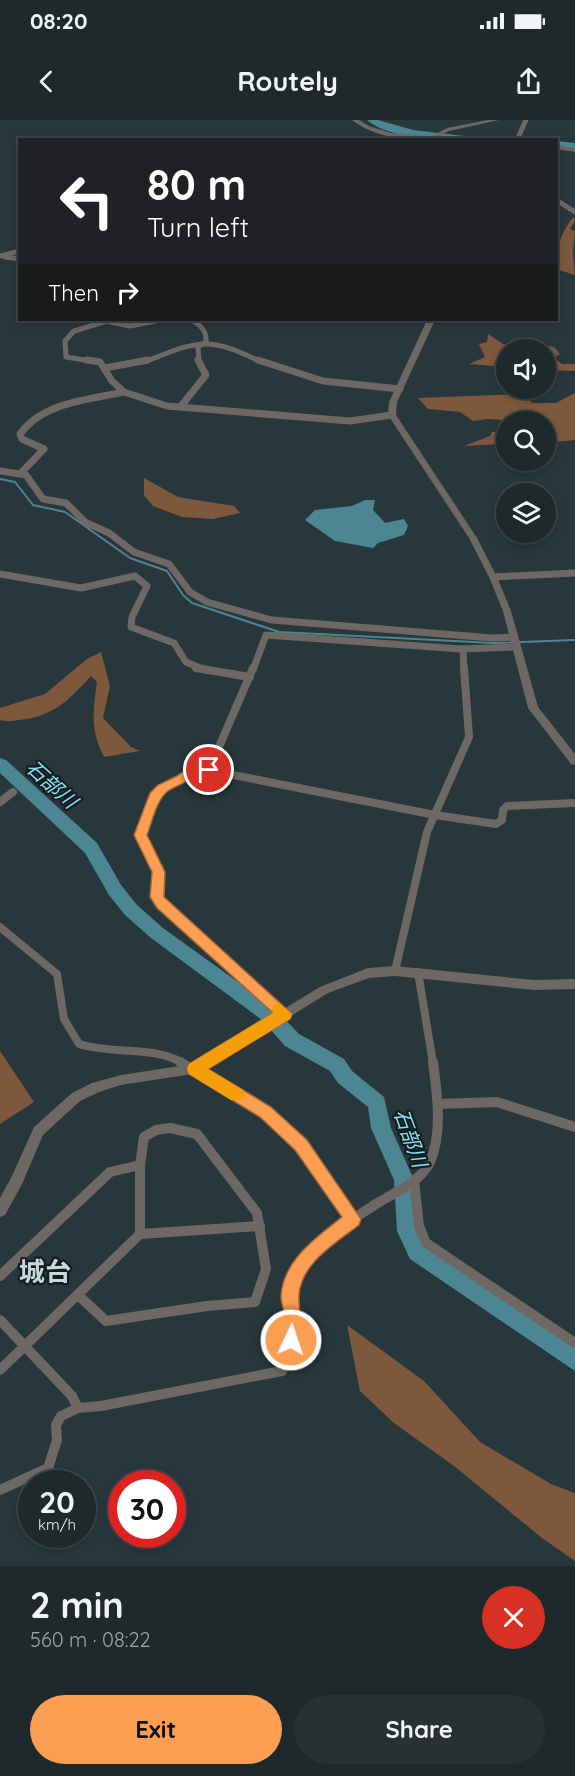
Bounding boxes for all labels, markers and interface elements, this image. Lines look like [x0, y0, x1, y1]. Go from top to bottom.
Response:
text: 08:20 [30, 7, 88, 35]
text: Routely [237, 64, 338, 98]
icon: back [30, 65, 63, 98]
icon: share [512, 65, 545, 98]
text: 80 m [147, 158, 246, 211]
icon: left [48, 162, 126, 240]
text: Turn left [147, 210, 249, 244]
icon: right [111, 276, 144, 309]
text: Then [48, 279, 99, 307]
map controls [496, 339, 556, 543]
button: sound [496, 339, 556, 399]
button: search [496, 411, 556, 471]
button: layers [496, 483, 556, 543]
pin [183, 744, 234, 795]
icon: arrive [192, 753, 225, 786]
water label: 石部川 [21, 755, 84, 815]
water label: 石部川 [389, 1106, 434, 1172]
district label: 城台 [19, 1255, 71, 1288]
position arrow [259, 1308, 323, 1372]
speed limit sign: 30 [108, 1470, 186, 1548]
text: 20 [39, 1483, 75, 1521]
text: km/h [38, 1515, 76, 1534]
text: 2 min [30, 1582, 124, 1627]
button: close [482, 1586, 545, 1649]
text: 560 m · 08:22 [30, 1627, 151, 1652]
button: Exit [30, 1695, 282, 1764]
button: Share [294, 1695, 545, 1764]

